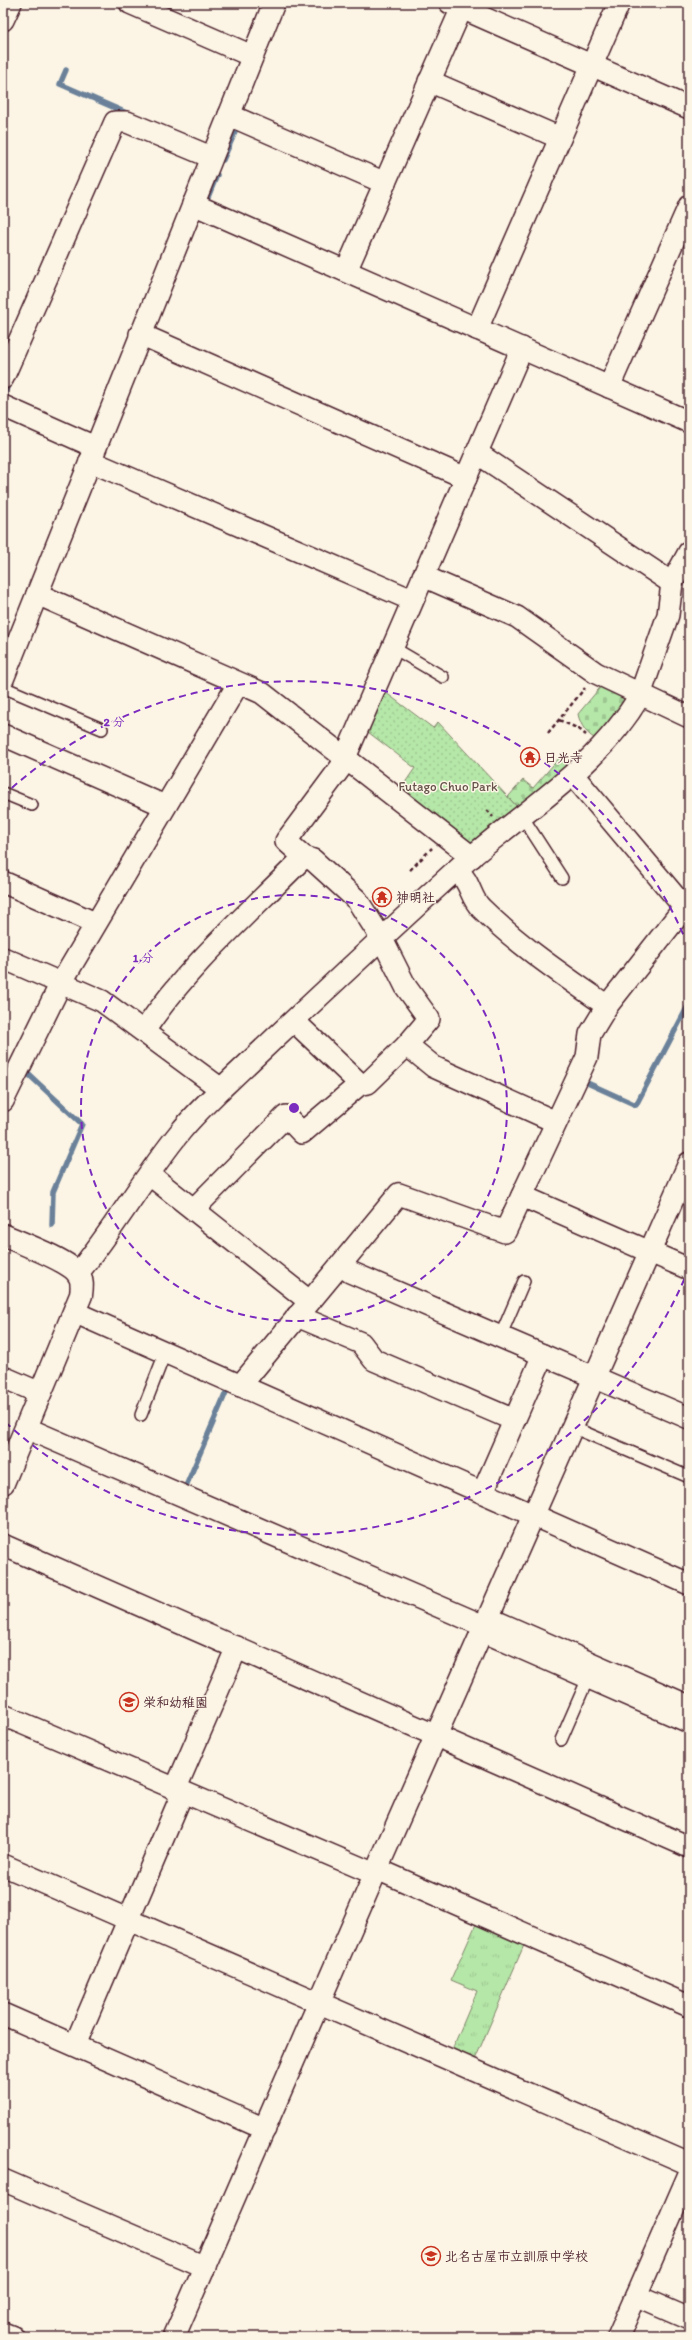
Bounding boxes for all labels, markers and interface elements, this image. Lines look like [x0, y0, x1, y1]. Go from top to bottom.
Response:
text: 2 分 [103, 715, 125, 729]
temple icon: 日光寺 [519, 746, 541, 768]
place label: 日光寺 [544, 750, 583, 765]
park label: Futago Chuo Park [398, 779, 498, 794]
temple icon: 神明社 [371, 886, 393, 908]
place label: 神明社 [396, 890, 435, 905]
text: 1 分 [133, 951, 153, 965]
centre of rings [287, 1101, 301, 1115]
school or university icon: 栄和幼稚園 [118, 1691, 140, 1713]
place label: 栄和幼稚園 [143, 1695, 208, 1710]
school or university icon: 北名古屋市立訓原中学校 [420, 2245, 442, 2267]
place label: 北名古屋市立訓原中学校 [445, 2249, 588, 2264]

